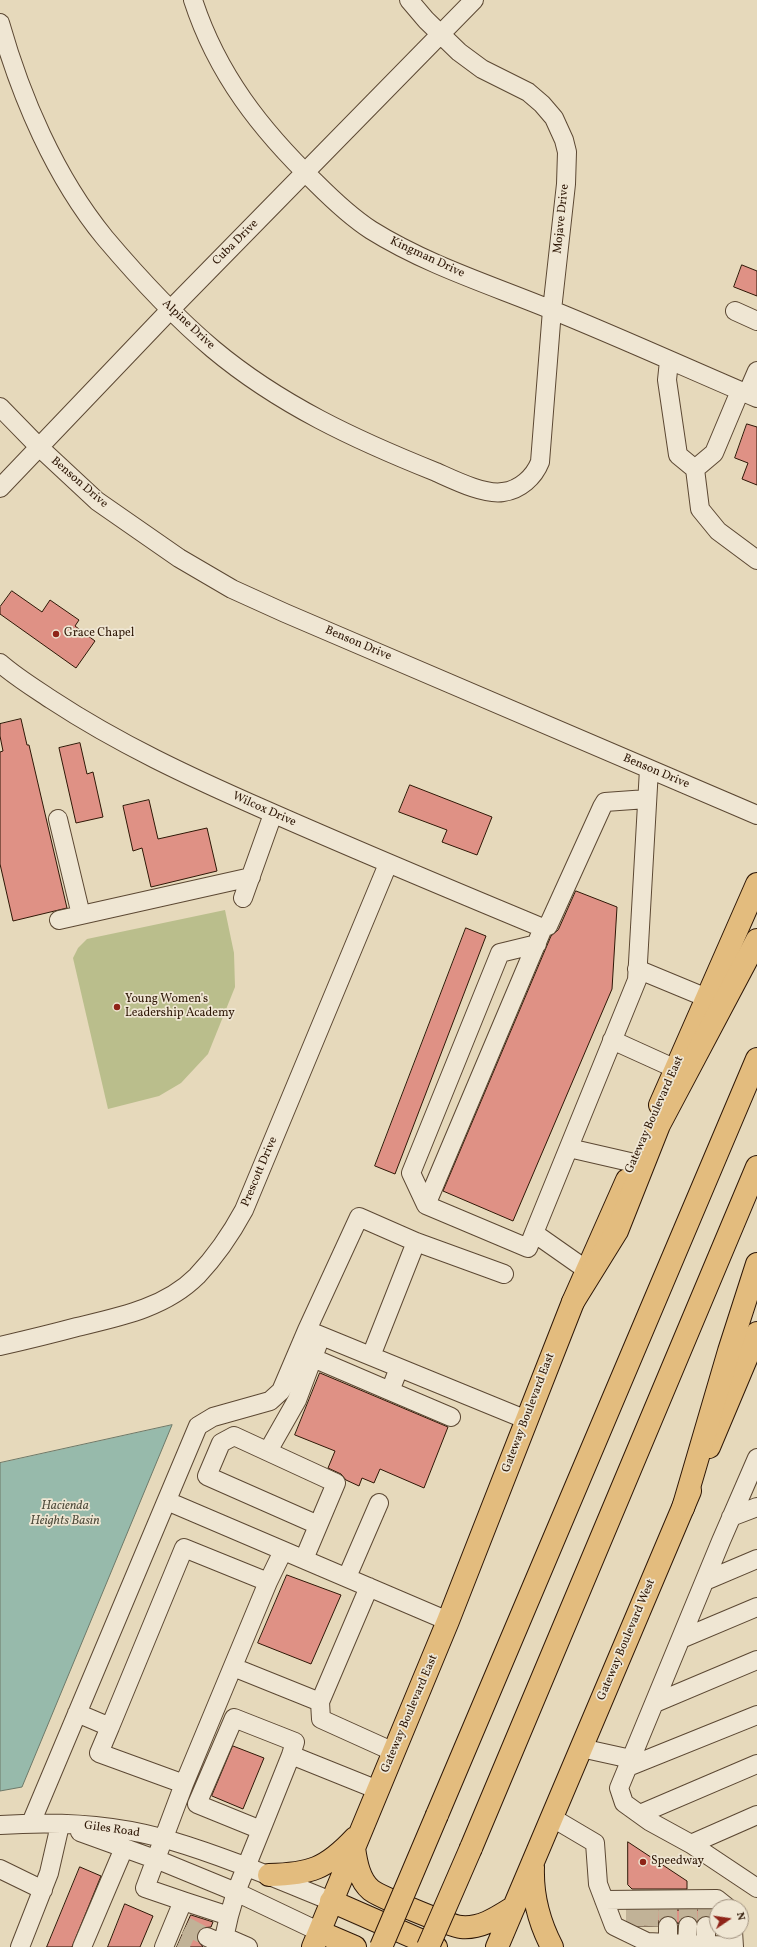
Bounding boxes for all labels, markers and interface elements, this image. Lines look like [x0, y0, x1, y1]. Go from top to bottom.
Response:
street label: Mojave Drive [551, 183, 573, 255]
street label: Cuba Drive [210, 217, 262, 269]
street label: Kingman Drive [387, 234, 467, 282]
street label: Alpine Drive [159, 297, 217, 353]
street label: Benson Drive [48, 454, 110, 512]
street label: Benson Drive [323, 624, 393, 664]
place label: Grace Chapel [64, 627, 134, 641]
marker: Grace Chapel [51, 629, 61, 639]
street label: Benson Drive [621, 752, 691, 792]
street label: Wilcox Drive [230, 790, 298, 830]
place label: Young Women's Leadership Academy [125, 993, 235, 1021]
marker: Young Women's Leadership Academy [112, 1002, 122, 1012]
street label: Gateway Boulevard East [623, 1054, 687, 1176]
street label: Prescott Drive [239, 1135, 281, 1209]
street label: Gateway Boulevard East [500, 1351, 558, 1475]
water label: Hacienda Heights Basin [30, 1499, 100, 1530]
street label: Gateway Boulevard West [595, 1577, 659, 1703]
street label: Gateway Boulevard East [379, 1653, 441, 1775]
street label: Giles Road [83, 1819, 141, 1841]
place label: Speedway [651, 1855, 704, 1869]
marker: Speedway [638, 1857, 648, 1867]
north arrow [709, 1899, 749, 1939]
text: N [732, 1911, 748, 1922]

